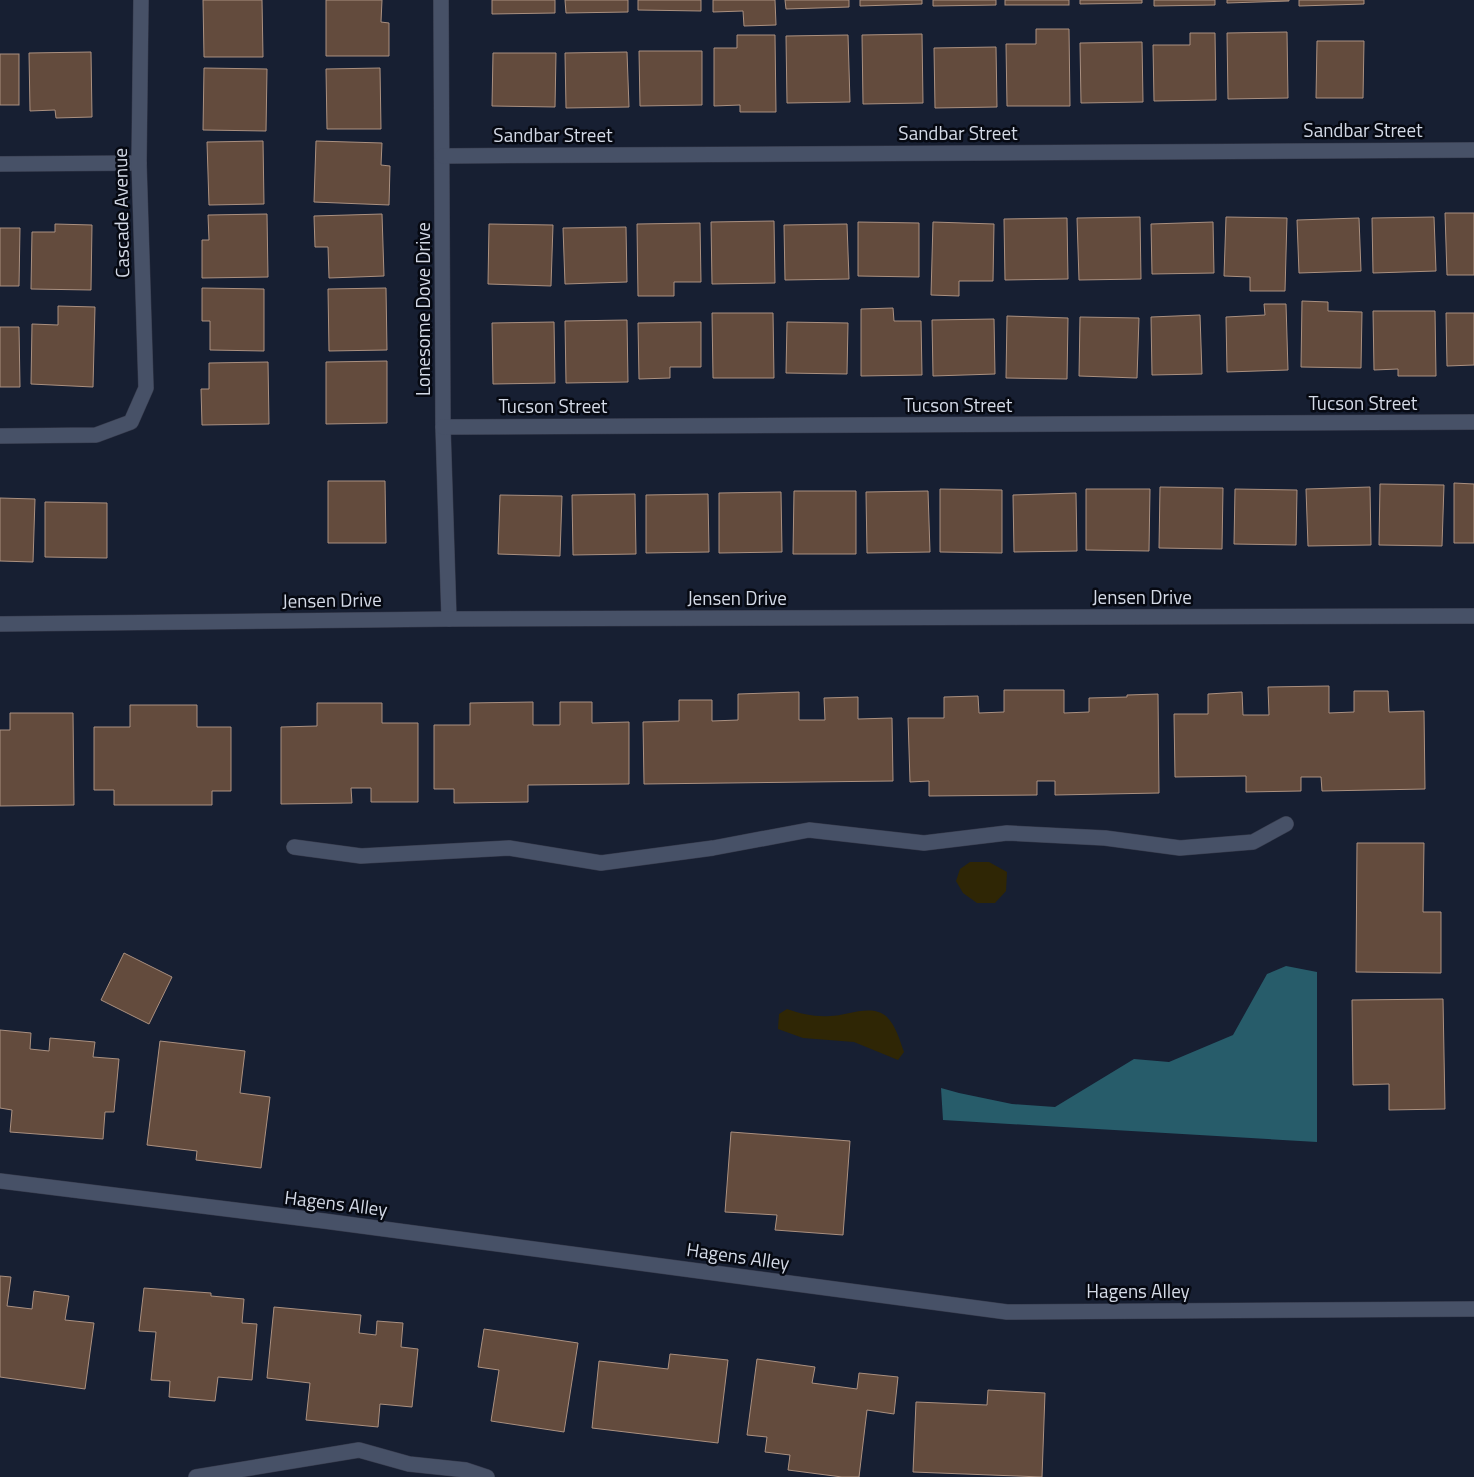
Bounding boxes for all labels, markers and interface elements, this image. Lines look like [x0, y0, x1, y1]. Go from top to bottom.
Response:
street label: Sandbar Street [1303, 115, 1423, 144]
street label: Sandbar Street [898, 118, 1018, 147]
street label: Sandbar Street [493, 120, 613, 149]
street label: Cascade Avenue [105, 148, 136, 278]
street label: Lonesome Dove Drive [408, 222, 437, 396]
street label: Tucson Street [1309, 388, 1418, 417]
street label: Tucson Street [904, 390, 1013, 419]
street label: Tucson Street [499, 391, 608, 420]
street label: Jensen Drive [1092, 582, 1192, 611]
street label: Jensen Drive [687, 583, 787, 612]
street label: Jensen Drive [282, 584, 382, 615]
street label: Hagens Alley [283, 1182, 389, 1223]
street label: Hagens Alley [685, 1234, 791, 1277]
street label: Hagens Alley [1086, 1276, 1190, 1305]

